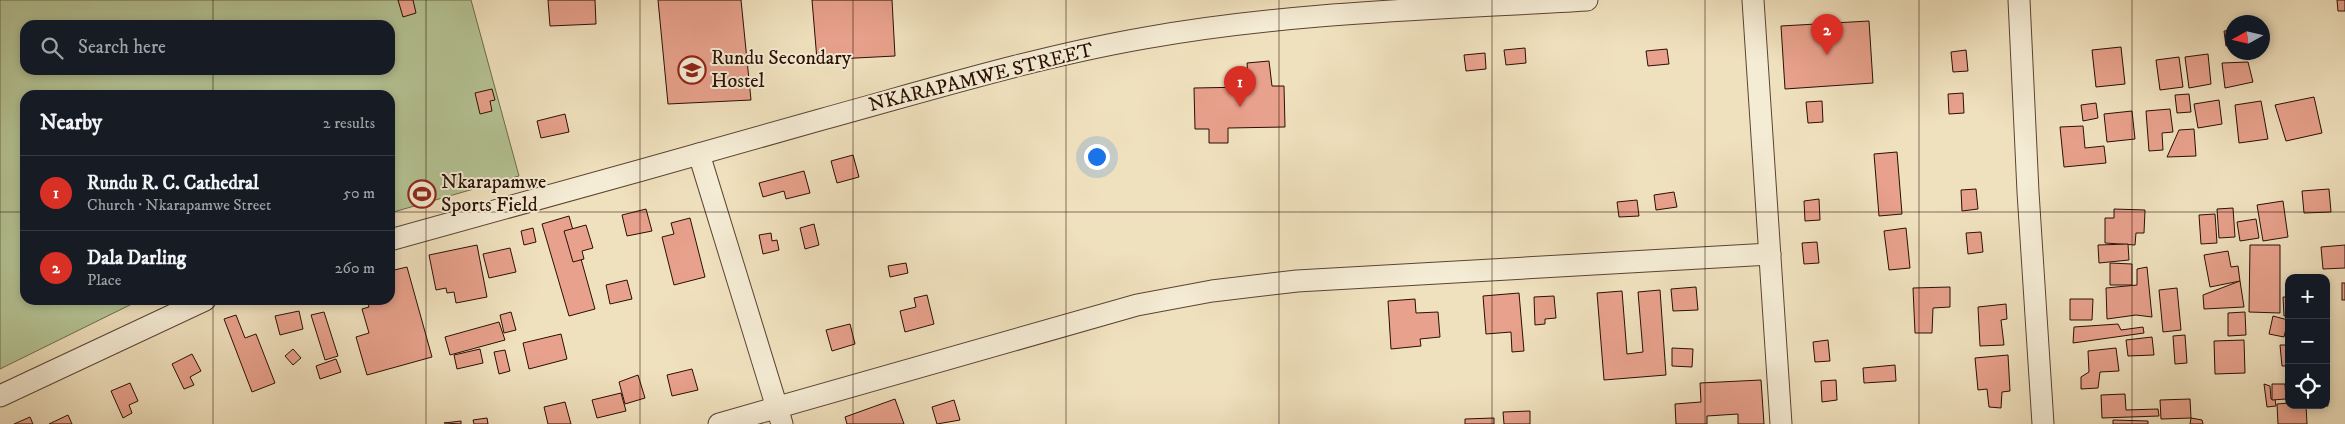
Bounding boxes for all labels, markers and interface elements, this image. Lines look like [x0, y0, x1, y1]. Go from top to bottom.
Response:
pin: 2 [1811, 14, 1843, 55]
north arrow [2225, 15, 2270, 60]
search box [20, 20, 395, 75]
icon: search [38, 34, 66, 62]
text: Search here [78, 36, 166, 59]
street label: NKARAPAMWE STREET [866, 38, 1096, 118]
place label: Rundu Secondary Hostel [711, 46, 852, 94]
school or university icon: Rundu Secondary Hostel [677, 55, 707, 85]
pin: 1 [1224, 66, 1256, 107]
text: Nearby [40, 110, 102, 136]
text: 2 results [323, 113, 375, 133]
your location [1084, 144, 1110, 170]
place label: Nkarapamwe Sports Field [441, 170, 546, 218]
text: Rundu R. C. Cathedral [87, 172, 259, 195]
sports icon: Nkarapamwe Sports Field [407, 179, 437, 209]
text: 1 [53, 183, 59, 203]
text: 50 m [343, 183, 375, 203]
text: Church · Nkarapamwe Street [87, 195, 271, 215]
text: Dala Darling [87, 247, 186, 270]
text: 2 [52, 258, 60, 278]
text: 260 m [335, 258, 375, 278]
text: Place [87, 270, 121, 290]
map controls [2285, 274, 2330, 409]
button: + [2285, 274, 2330, 319]
button: − [2285, 319, 2330, 364]
button: locate [2285, 364, 2330, 409]

